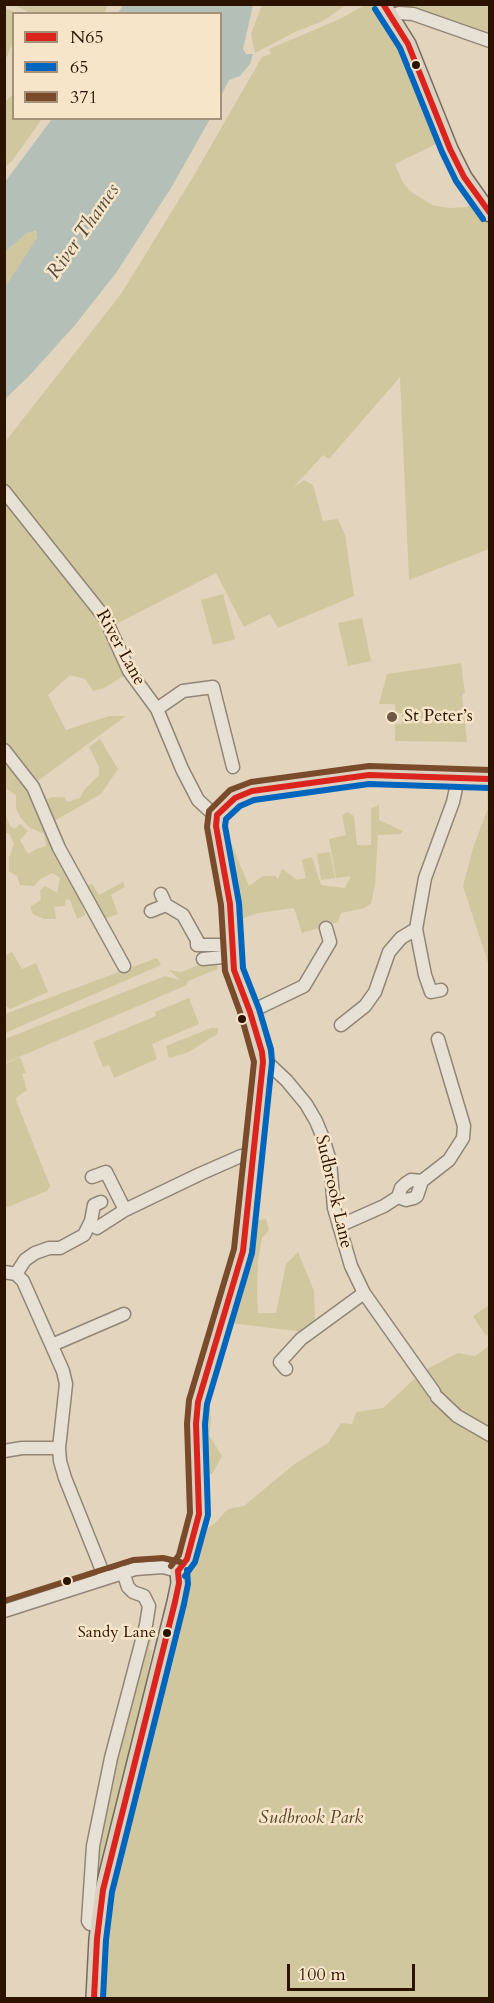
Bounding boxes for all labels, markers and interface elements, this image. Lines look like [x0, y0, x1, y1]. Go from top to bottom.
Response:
legend [12, 12, 222, 120]
text: N65 [70, 25, 104, 50]
text: 65 [70, 55, 88, 80]
unlabelled marker [410, 59, 422, 71]
text: 371 [70, 85, 98, 110]
water label: River Thames [42, 180, 126, 284]
street label: River Lane [90, 606, 150, 690]
place label: St Peter’s [404, 706, 473, 728]
marker: St Peter’s [385, 710, 399, 724]
unlabelled marker [236, 1013, 248, 1025]
street label: Sudbrook Lane [309, 1133, 357, 1251]
unlabelled marker [61, 1575, 73, 1587]
place label: Sandy Lane [78, 1623, 156, 1643]
marker: Sandy Lane [161, 1627, 173, 1639]
park label: Sudbrook Park [259, 1808, 363, 1830]
scale bar [290, 1952, 418, 1990]
text: 100 m [298, 1962, 346, 1987]

